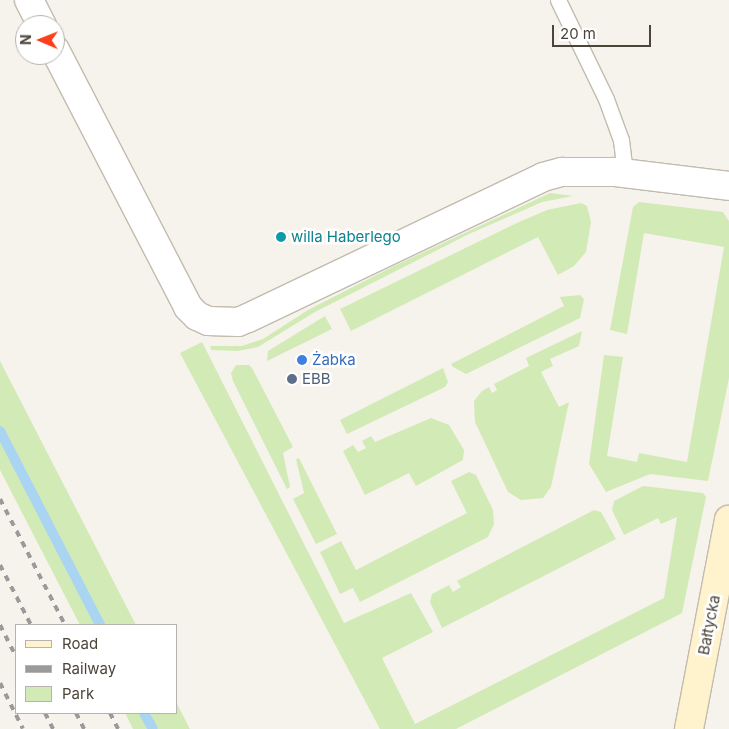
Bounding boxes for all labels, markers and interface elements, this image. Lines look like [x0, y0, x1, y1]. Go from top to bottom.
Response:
north arrow [15, 15, 65, 65]
scale bar [554, 15, 653, 47]
text: 20 m [560, 24, 596, 43]
text: N [17, 34, 34, 45]
place label: willa Haberlego [291, 228, 401, 246]
marker: willa Haberlego [275, 231, 287, 243]
place label: Żabka [312, 351, 356, 369]
marker: Żabka [296, 354, 308, 366]
place label: EBB [302, 370, 331, 388]
marker: EBB [286, 373, 298, 385]
street label: Bałtycka [694, 594, 724, 656]
legend [15, 624, 178, 714]
text: Road [62, 634, 98, 653]
text: Railway [62, 659, 116, 678]
text: Park [62, 684, 94, 703]

